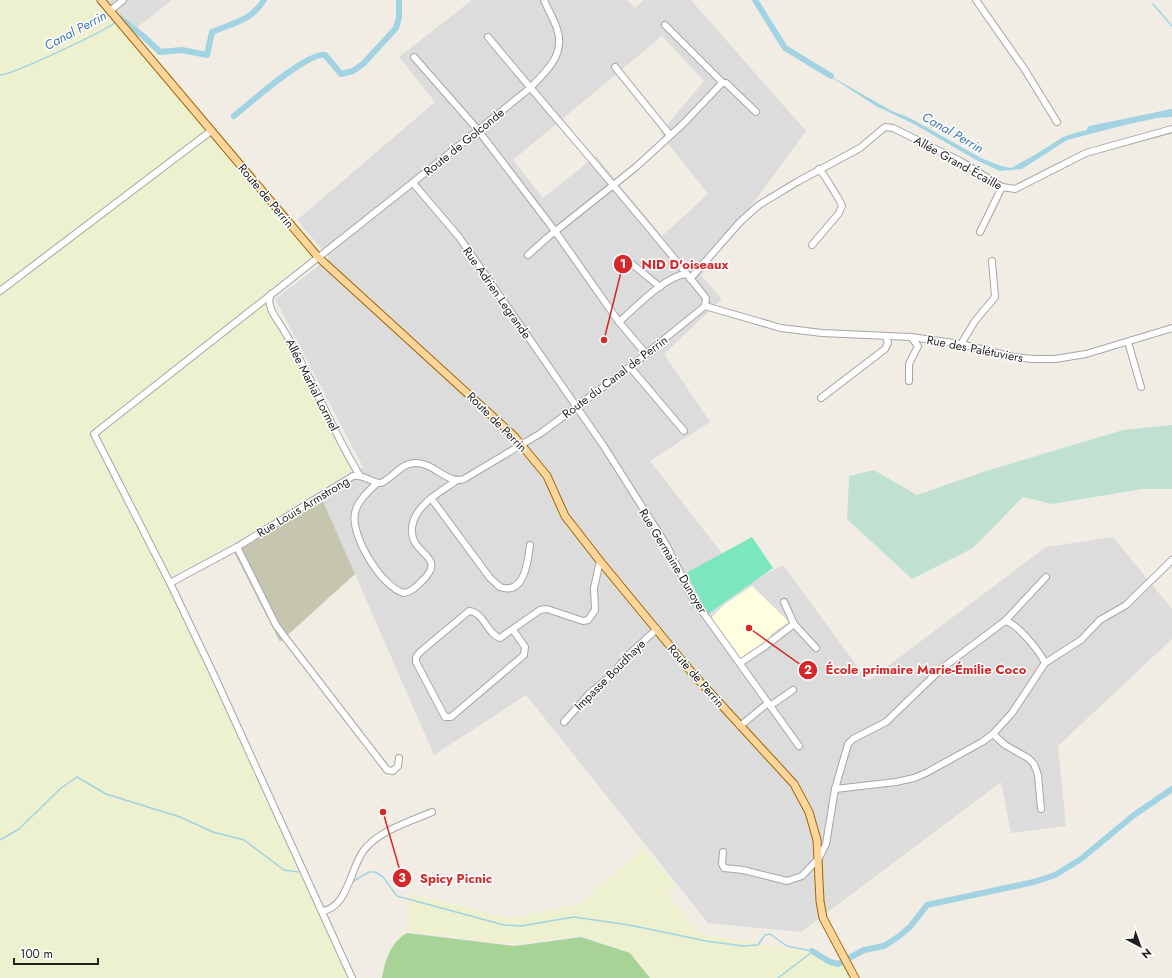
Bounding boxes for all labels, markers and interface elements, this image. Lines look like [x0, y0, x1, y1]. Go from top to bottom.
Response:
water label: Canal Perrin [41, 6, 110, 55]
street label: Route de Golconde [420, 104, 508, 180]
water label: Canal Perrin [919, 107, 987, 158]
street label: Allée Grand Écaille [911, 131, 1005, 195]
street label: Route de Perrin [234, 160, 298, 232]
street label: Rue Adrien Legrande [459, 243, 535, 343]
callout: NID D'oiseaux [613, 252, 736, 277]
text: 1 [620, 255, 626, 273]
text: NID D'oiseaux [642, 255, 728, 274]
street label: Route du Canal de Perrin [558, 331, 672, 423]
street label: Rue des Palétuviers [925, 331, 1025, 367]
street label: Allée Martial Lormel [281, 336, 343, 434]
street label: Route de Perrin [463, 388, 531, 456]
street label: Rue Louis Armstrong [253, 472, 353, 542]
street label: Rue Germaine Dunoyer [635, 505, 712, 618]
street label: Impasse Boudhaye [570, 635, 650, 715]
street label: Route de Perrin [663, 640, 729, 712]
callout: École primaire Marie-Émilie Coco [798, 657, 1035, 682]
text: École primaire Marie-Émilie Coco [826, 660, 1027, 679]
text: 2 [804, 661, 812, 679]
callout: Spicy Picnic [392, 866, 501, 891]
text: 3 [398, 869, 406, 887]
text: Spicy Picnic [420, 869, 492, 888]
north arrow [1120, 926, 1160, 966]
scale bar [14, 940, 98, 966]
text: 100 m [20, 945, 53, 963]
text: N [1138, 945, 1155, 962]

